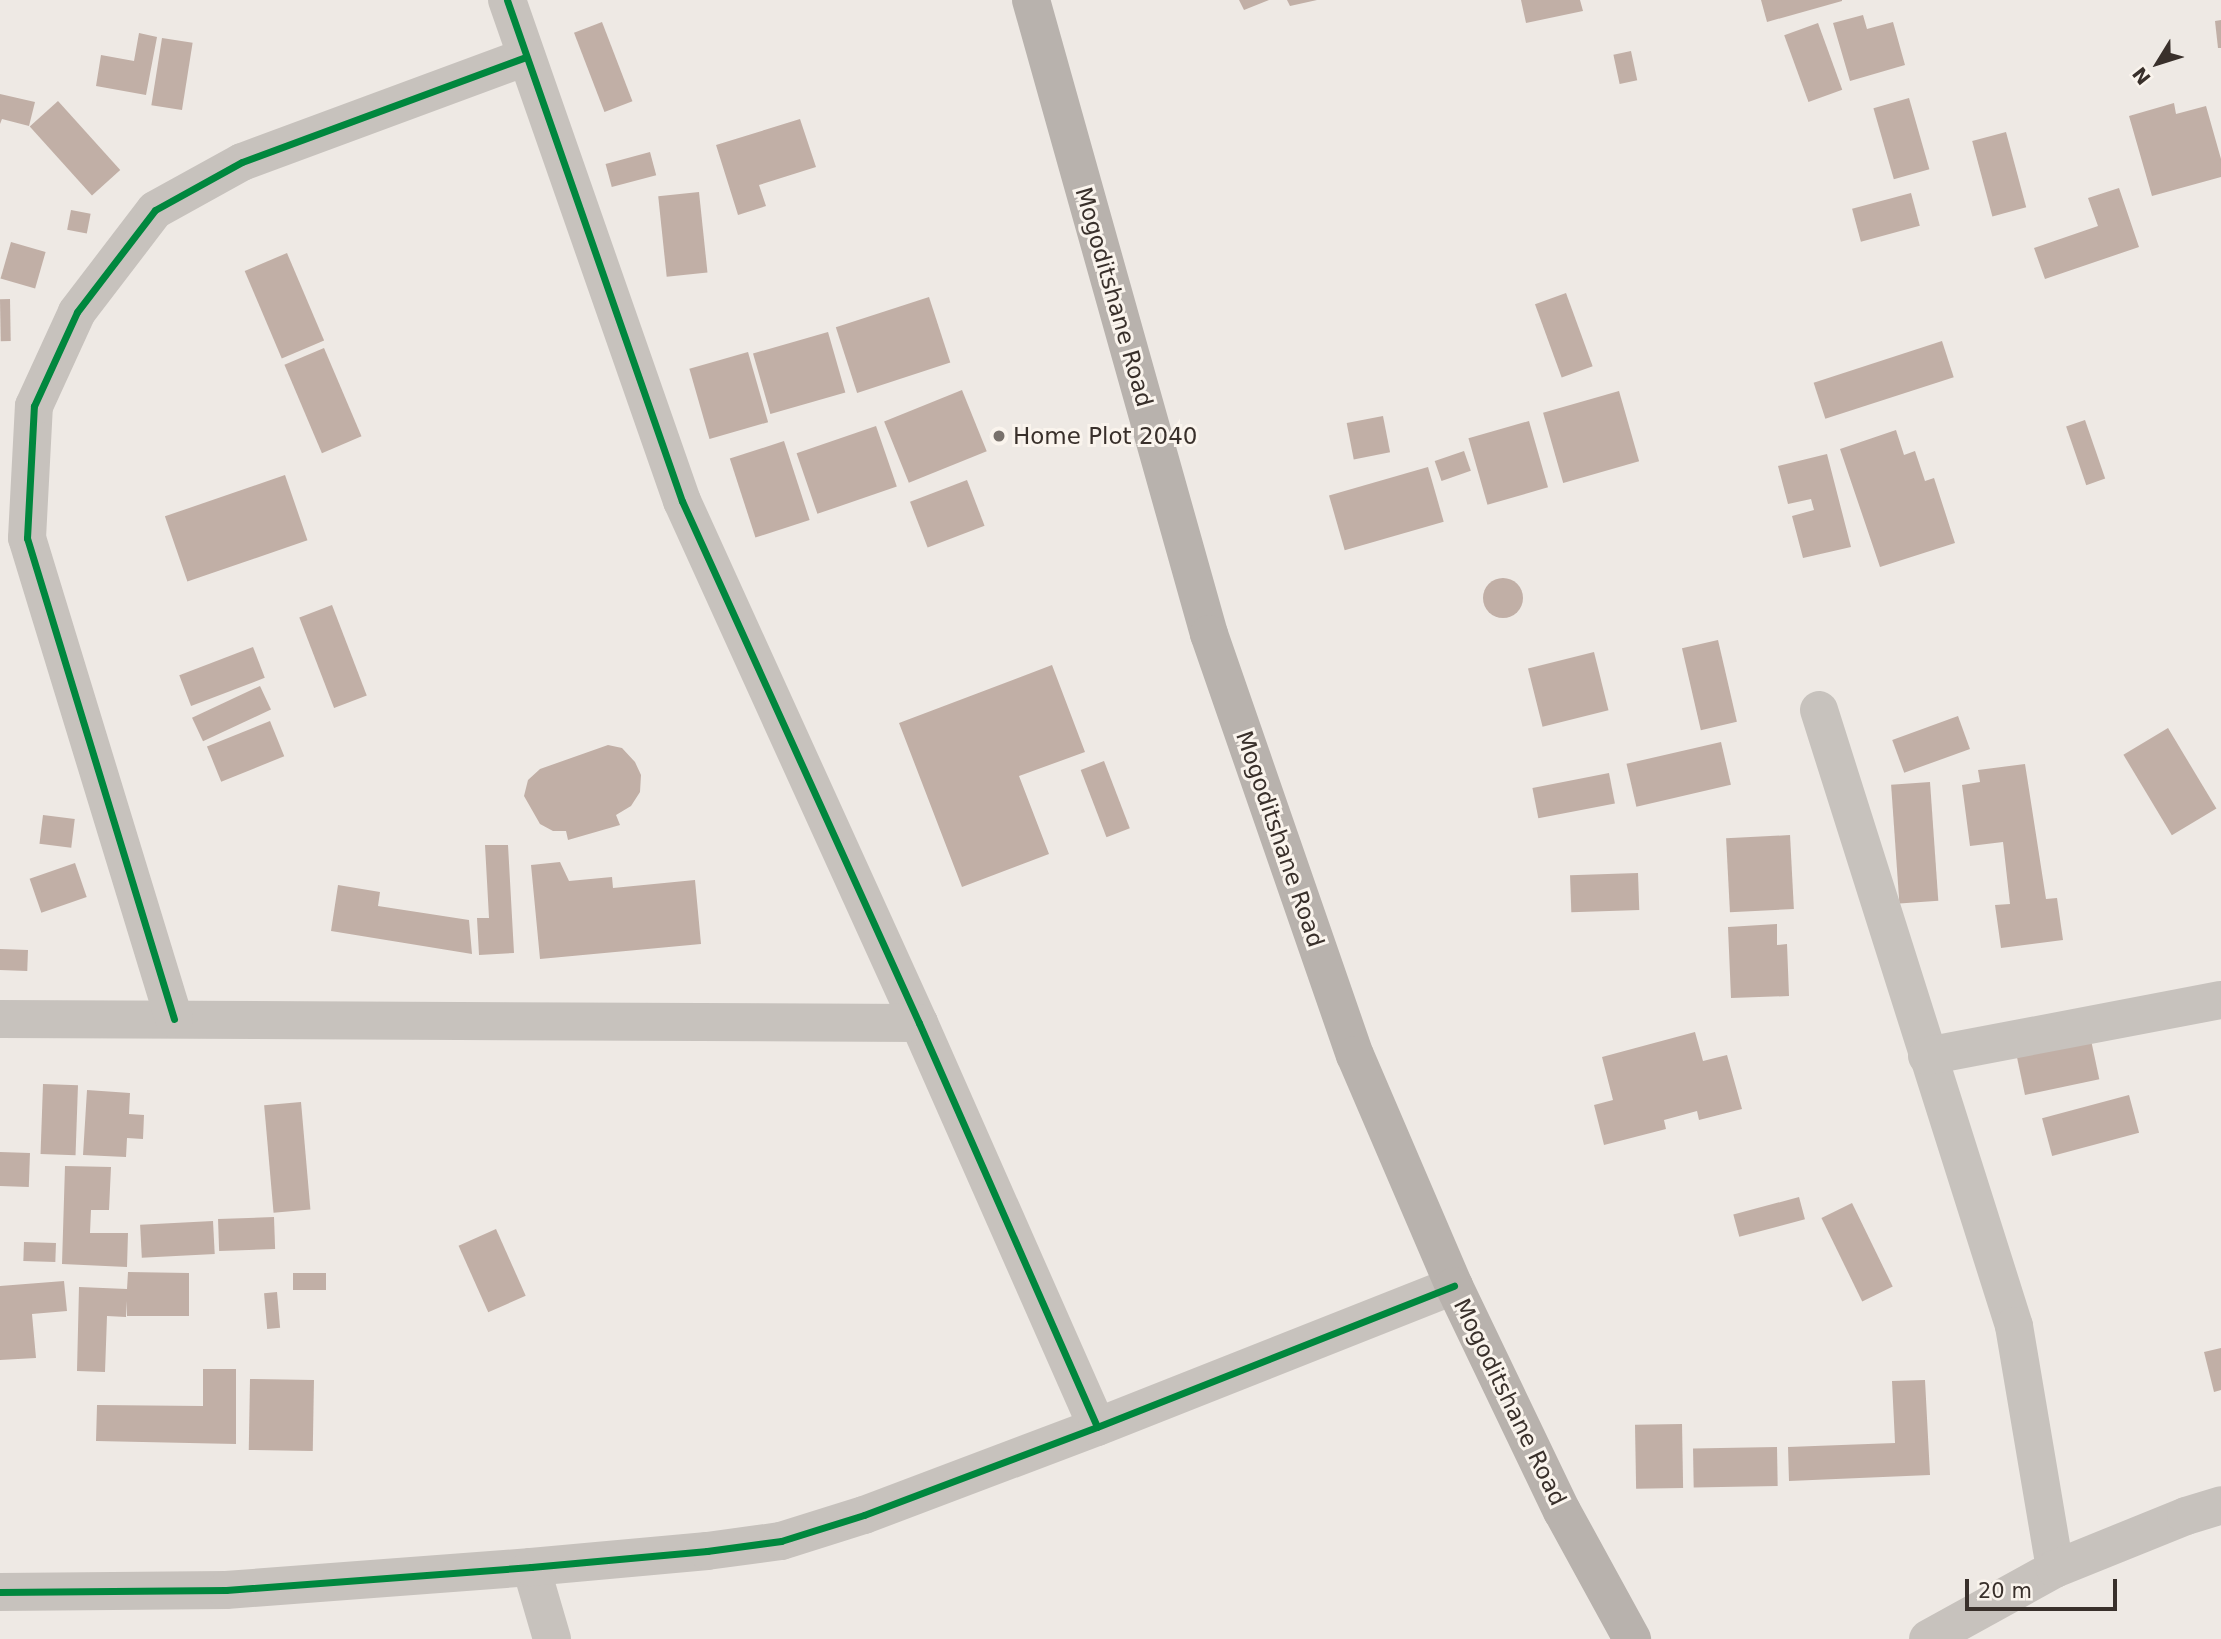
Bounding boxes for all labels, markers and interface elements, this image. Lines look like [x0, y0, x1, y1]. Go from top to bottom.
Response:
north arrow [2123, 28, 2193, 98]
text: N [2128, 63, 2155, 89]
street label: Mogoditshane Road [1069, 184, 1159, 410]
place label: Home Plot 2040 [1013, 422, 1197, 450]
marker: Home Plot 2040 [991, 428, 1007, 444]
street label: Mogoditshane Road [1230, 727, 1330, 951]
street label: Mogoditshane Road [1448, 1294, 1572, 1510]
scale bar [1969, 1566, 2121, 1610]
text: 20 m [1978, 1579, 2032, 1603]

